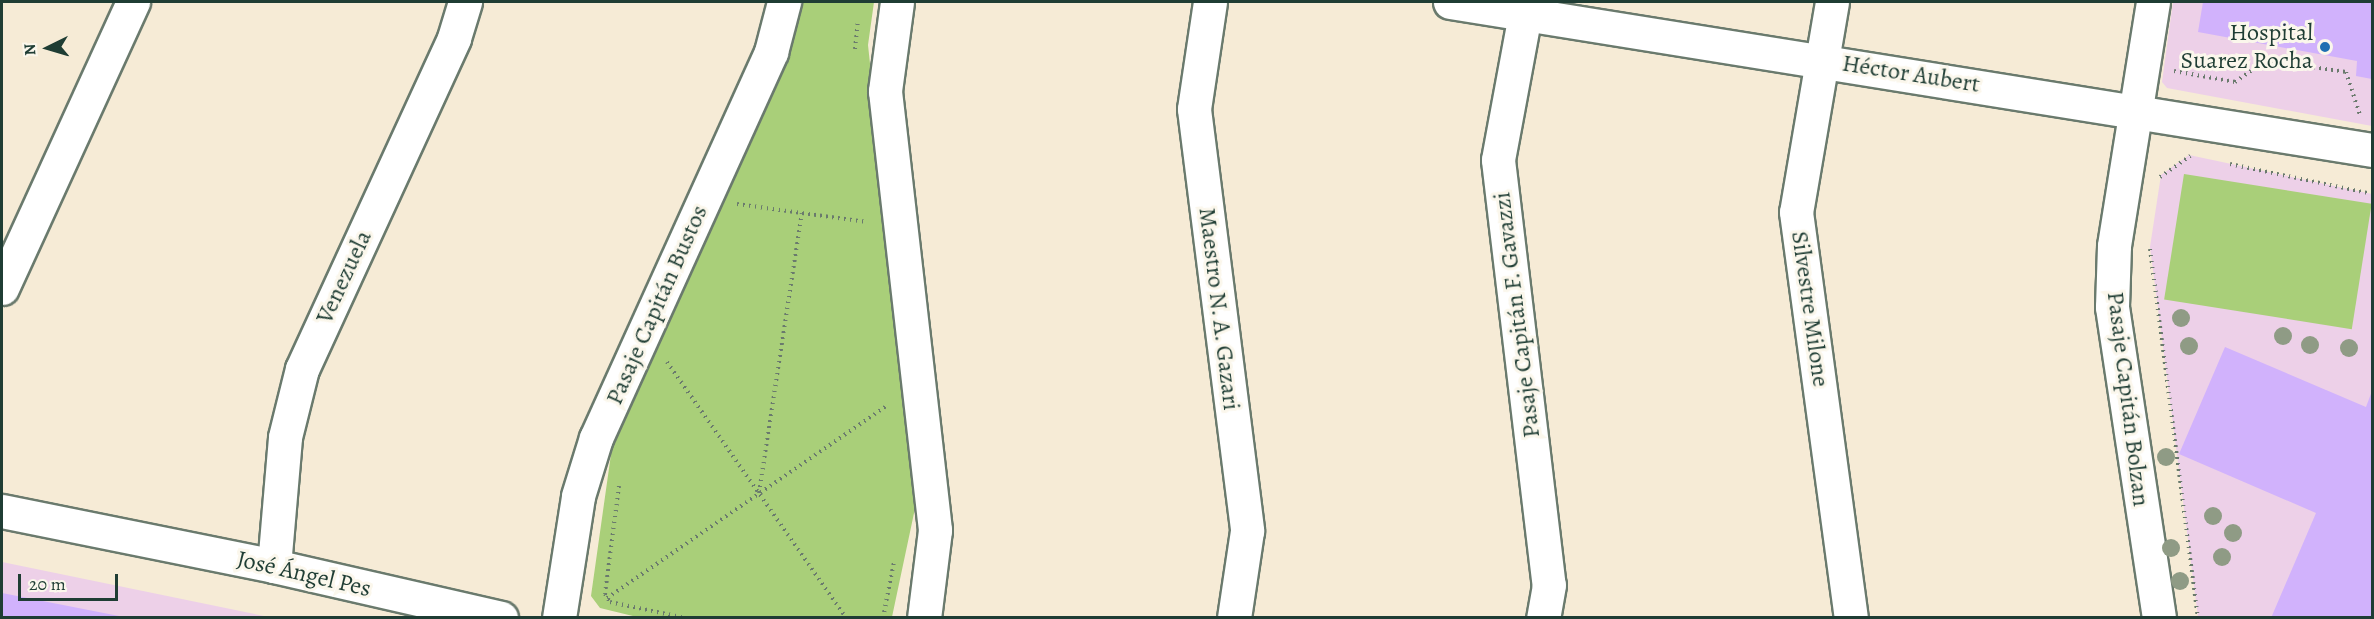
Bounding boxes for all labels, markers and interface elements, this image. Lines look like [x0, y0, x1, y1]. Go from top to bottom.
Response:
north arrow [18, 18, 78, 78]
place label: Hospital Suarez Rocha [2181, 19, 2313, 75]
marker: Hospital Suarez Rocha [2318, 40, 2332, 54]
text: N [19, 43, 42, 56]
street label: Héctor Aubert [1840, 49, 1982, 99]
street label: Pasaje Capitán F. Gavazzi [1488, 190, 1546, 440]
street label: Pasaje Capitán Bustos [600, 201, 714, 409]
street label: Maestro N. A. Gazari [1192, 205, 1246, 413]
street label: Venezuela [310, 226, 378, 328]
street label: Silvestre Milone [1785, 229, 1835, 389]
street label: Pasaje Capitán Bolzan [2101, 290, 2155, 508]
street label: José Ángel Pes [234, 545, 374, 603]
scale bar [21, 562, 122, 600]
text: 20 m [29, 572, 66, 596]

